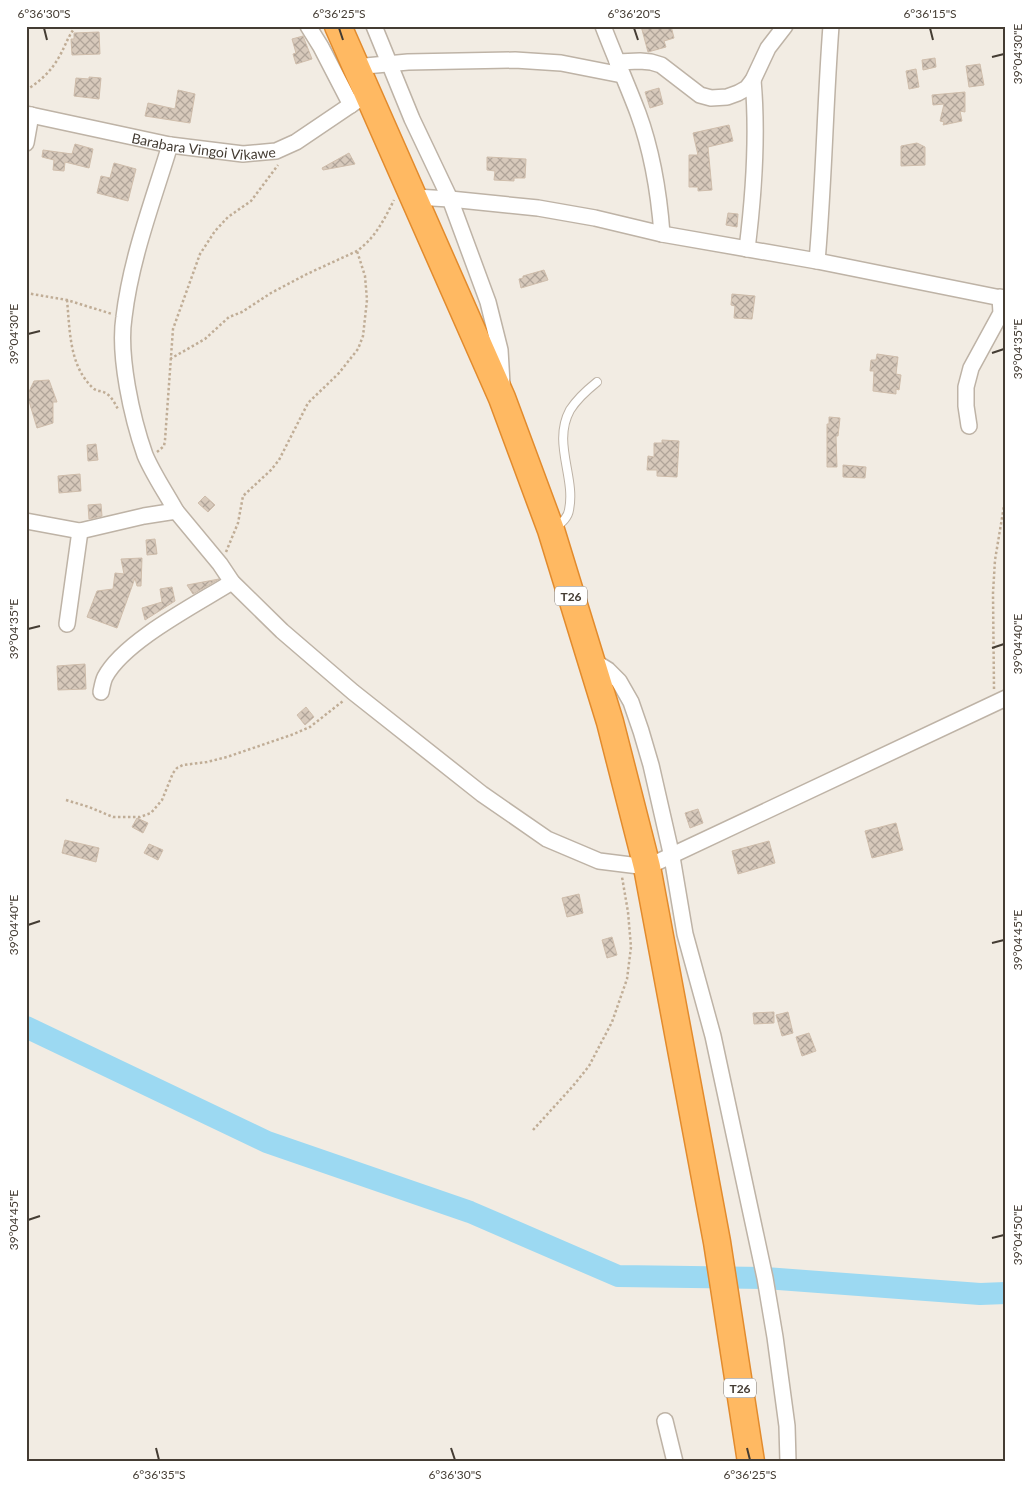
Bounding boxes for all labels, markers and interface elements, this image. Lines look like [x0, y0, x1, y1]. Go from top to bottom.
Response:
text: 6°36'30"S [17, 6, 71, 21]
text: 6°36'25"S [312, 6, 366, 21]
text: 6°36'20"S [607, 6, 661, 21]
text: 6°36'15"S [903, 6, 957, 21]
text: 39°04'30"E [1010, 24, 1025, 84]
street label: Barabara Vingoi Vikawe [130, 129, 276, 162]
text: 39°04'30"E [6, 304, 21, 364]
text: 39°04'35"E [1010, 319, 1025, 379]
road number: T26 [555, 586, 587, 606]
text: 39°04'35"E [6, 599, 21, 659]
text: 39°04'40"E [1010, 614, 1025, 674]
text: 39°04'40"E [6, 895, 21, 955]
text: 39°04'45"E [1010, 910, 1025, 970]
text: 39°04'45"E [6, 1190, 21, 1250]
text: 39°04'50"E [1010, 1205, 1025, 1265]
road number: T26 [724, 1379, 756, 1398]
text: 6°36'35"S [132, 1467, 186, 1482]
text: 6°36'30"S [428, 1467, 482, 1482]
text: 6°36'25"S [723, 1467, 777, 1482]

